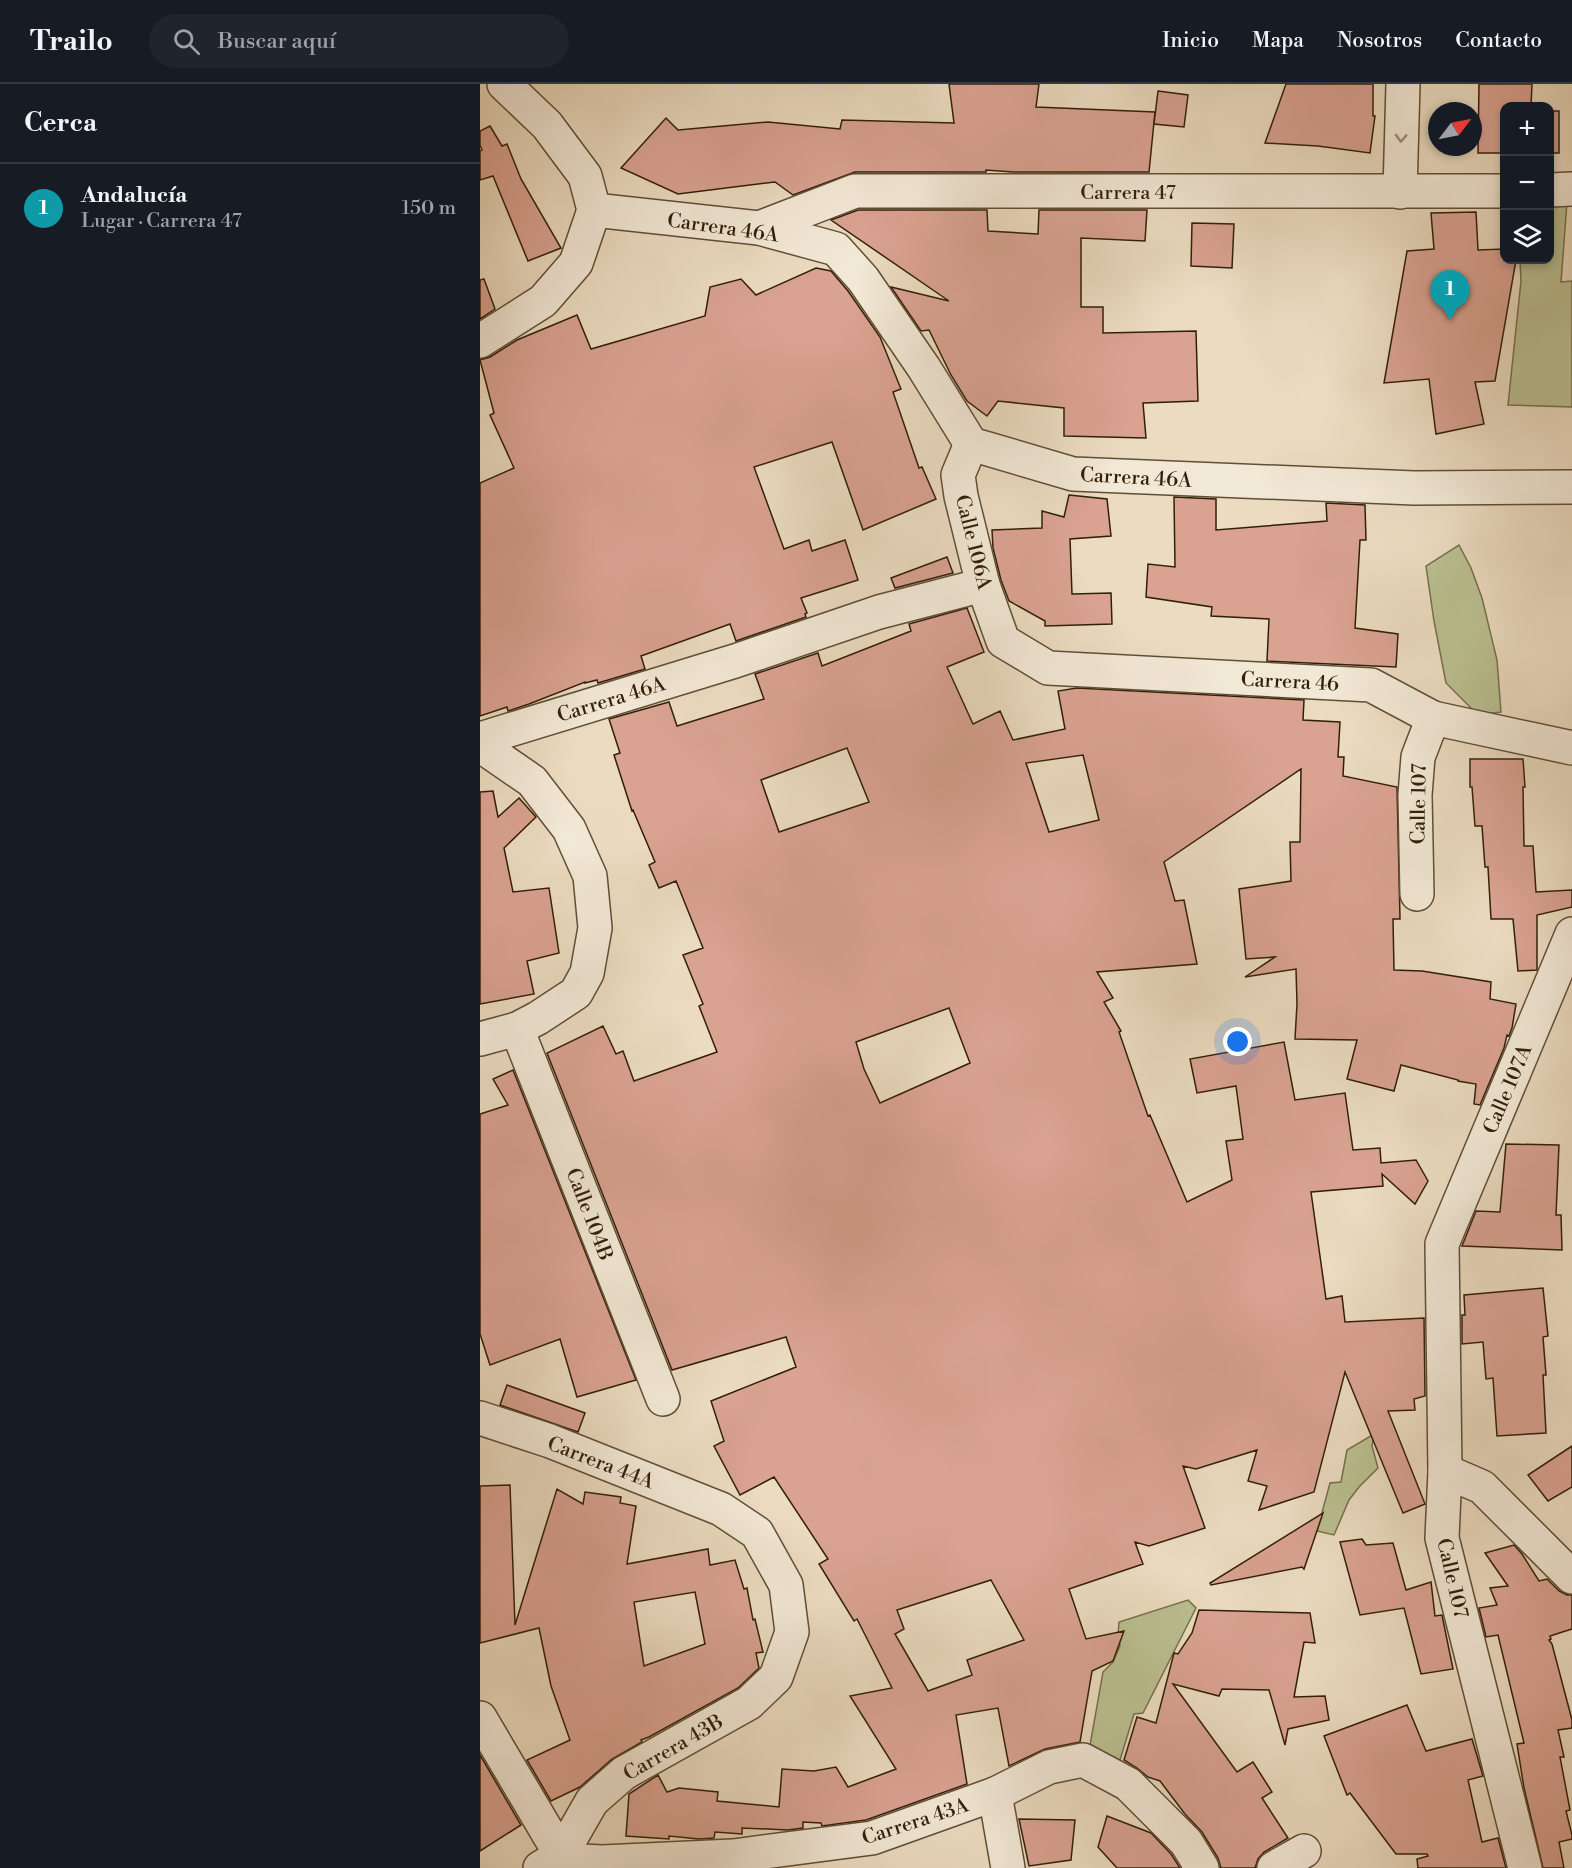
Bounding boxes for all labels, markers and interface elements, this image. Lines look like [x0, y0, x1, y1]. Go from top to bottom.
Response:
search box [149, 14, 569, 68]
text: Trailo [30, 24, 113, 59]
icon: search [170, 25, 203, 58]
text: Buscar aquí [218, 28, 336, 55]
text: Inicio [1162, 28, 1219, 54]
text: Mapa [1252, 28, 1304, 54]
text: Nosotros [1337, 28, 1422, 54]
text: Contacto [1455, 28, 1542, 54]
north arrow [1428, 102, 1482, 156]
map controls [1500, 102, 1554, 264]
button: + [1500, 102, 1554, 156]
text: Cerca [24, 107, 97, 139]
one-way arrow [1395, 134, 1408, 143]
button: − [1500, 156, 1554, 210]
street label: Carrera 47 [1080, 181, 1176, 206]
text: Andalucía [81, 182, 187, 209]
text: 1 [39, 196, 48, 221]
text: 150 m [401, 196, 456, 221]
street label: Carrera 46A [666, 208, 781, 249]
text: Lugar · Carrera 47 [81, 209, 242, 234]
button: layers [1500, 210, 1554, 264]
pin: 1 [1430, 270, 1470, 320]
street label: Carrera 46A [1079, 463, 1194, 494]
street label: Calle 106A [949, 492, 997, 594]
street label: Carrera 46 [1240, 667, 1340, 698]
street label: Carrera 46A [554, 672, 670, 729]
street label: Calle 107 [1406, 763, 1433, 845]
your location [1223, 1027, 1252, 1056]
street label: Calle 107A [1478, 1040, 1539, 1138]
street label: Calle 104B [560, 1165, 618, 1264]
street label: Carrera 44A [544, 1432, 659, 1496]
street label: Calle 107 [1430, 1536, 1473, 1621]
street label: Carrera 43B [619, 1710, 728, 1787]
street label: Carrera 43A [859, 1793, 973, 1851]

